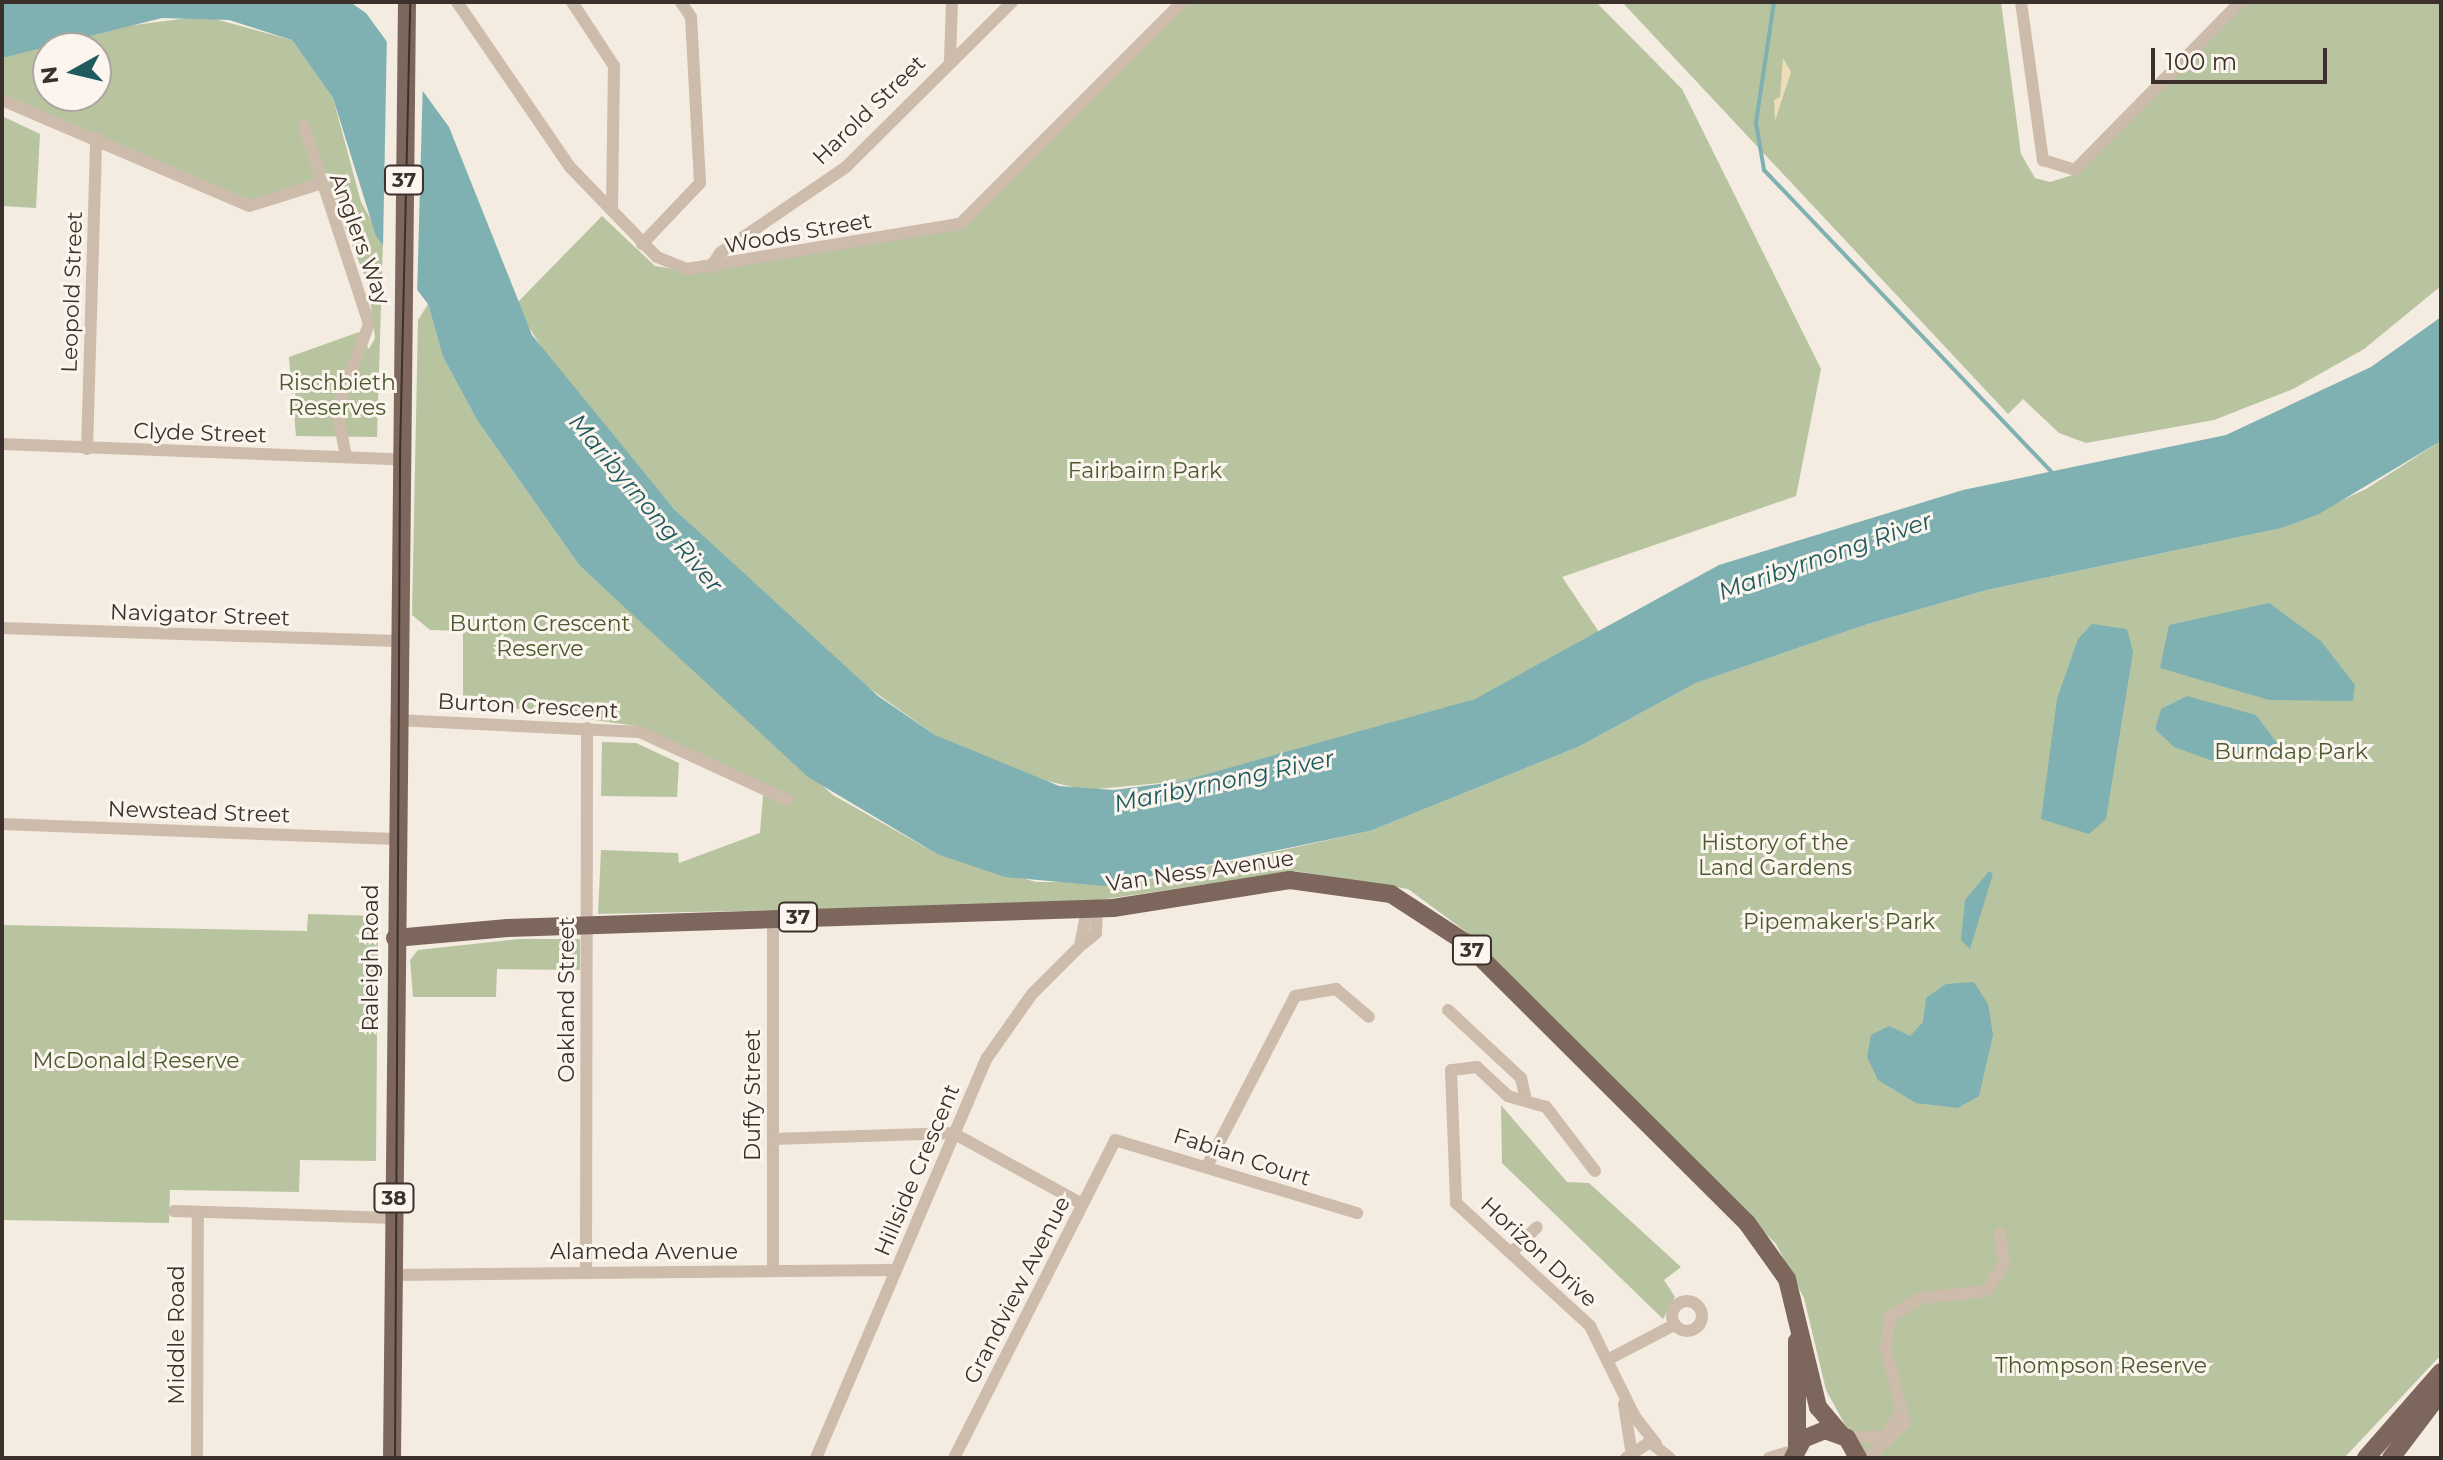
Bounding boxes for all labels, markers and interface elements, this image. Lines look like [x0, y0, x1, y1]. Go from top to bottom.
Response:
north arrow [32, 32, 112, 112]
scale bar [2155, 32, 2331, 82]
text: 100 m [2165, 47, 2237, 76]
street label: Harold Street [807, 50, 931, 170]
text: N [35, 64, 64, 86]
road number: 37 [382, 164, 426, 196]
street label: Anglers Way [324, 170, 396, 308]
street label: Woods Street [722, 207, 874, 259]
street label: Leopold Street [56, 211, 88, 373]
park label: Rischbieth Reserves [278, 369, 396, 420]
water label: Maribyrnong River [563, 408, 729, 598]
street label: Clyde Street [133, 417, 267, 449]
park label: Fairbairn Park [1068, 458, 1222, 484]
water label: Maribyrnong River [1714, 506, 1936, 606]
street label: Navigator Street [110, 599, 290, 631]
park label: Burton Crescent Reserve [450, 610, 630, 662]
street label: Burton Crescent [437, 688, 619, 724]
park label: Burndap Park [2214, 739, 2368, 765]
water label: Maribyrnong River [1111, 744, 1337, 818]
street label: Newstead Street [107, 796, 291, 828]
park label: History of the Land Gardens [1698, 829, 1852, 880]
street label: Van Ness Avenue [1104, 845, 1296, 897]
street label: Raleigh Road [358, 884, 384, 1032]
road number: 37 [776, 901, 820, 933]
park label: Pipemaker's Park [1743, 909, 1935, 935]
street label: Oakland Street [554, 917, 580, 1083]
road number: 37 [1450, 934, 1494, 966]
street label: Duffy Street [740, 1029, 766, 1161]
park label: McDonald Reserve [32, 1048, 240, 1074]
street label: Hillside Crescent [869, 1080, 965, 1260]
street label: Fabian Court [1170, 1122, 1314, 1192]
road number: 38 [372, 1182, 416, 1214]
street label: Horizon Drive [1475, 1191, 1603, 1313]
street label: Grandview Avenue [958, 1192, 1076, 1388]
street label: Alameda Avenue [550, 1239, 738, 1265]
street label: Middle Road [164, 1265, 190, 1405]
park label: Thompson Reserve [1995, 1353, 2207, 1379]

